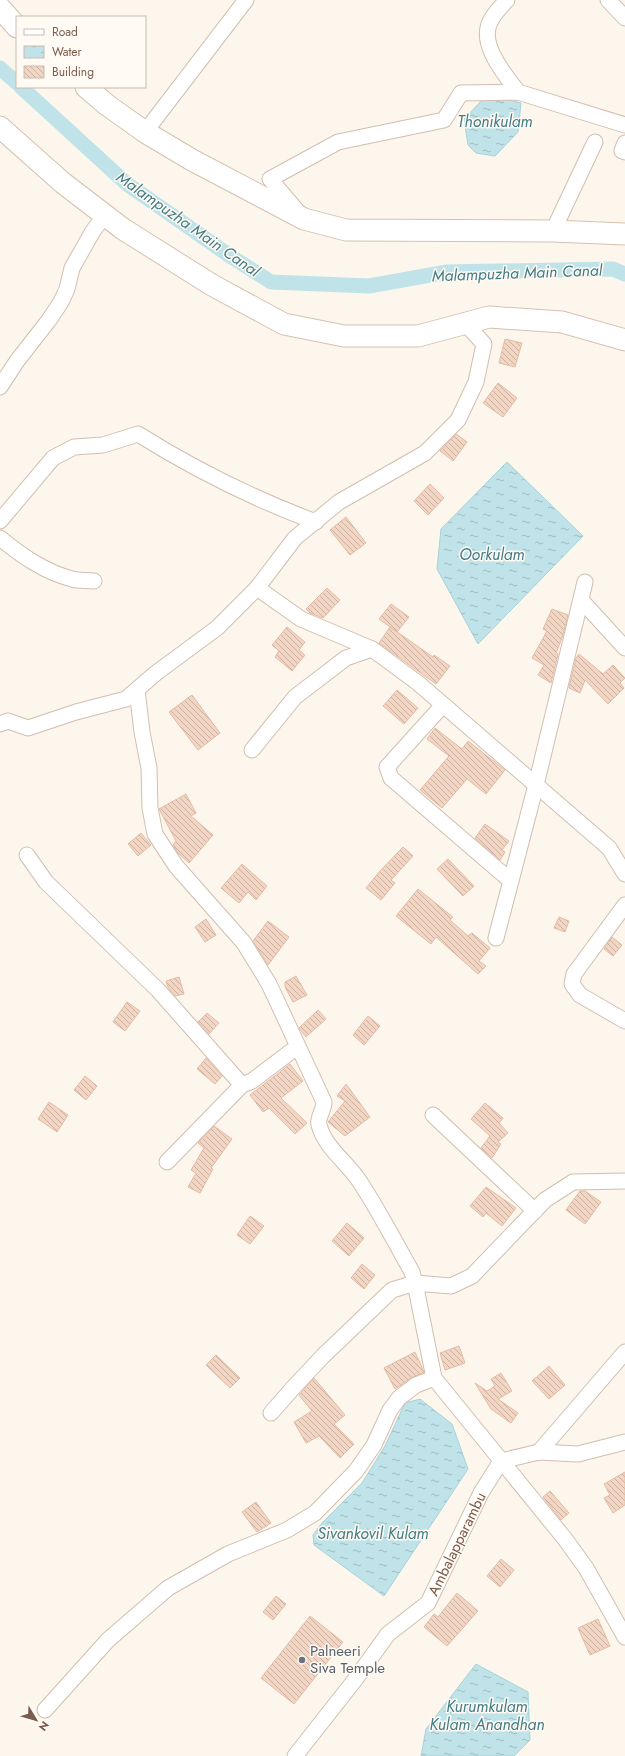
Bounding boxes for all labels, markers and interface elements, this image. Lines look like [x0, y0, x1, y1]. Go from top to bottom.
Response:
legend [16, 16, 146, 88]
text: Road [52, 23, 78, 41]
text: Water [52, 43, 83, 61]
text: Building [52, 63, 94, 81]
water label: Thonikulam [457, 110, 533, 133]
water label: Malampuzha Main Canal [112, 166, 266, 283]
water label: Malampuzha Main Canal [431, 258, 604, 287]
water label: Oorkulam [459, 543, 525, 566]
street label: Ambalapparambu [422, 1488, 492, 1600]
water label: Sivankovil Kulam [317, 1522, 429, 1545]
place label: Palneeri Siva Temple [310, 1640, 385, 1679]
marker: Palneeri Siva Temple [297, 1655, 307, 1665]
water label: Kurumkulam Kulam Anandhan [429, 1695, 545, 1736]
north arrow [16, 1700, 56, 1740]
text: N [35, 1718, 53, 1735]

